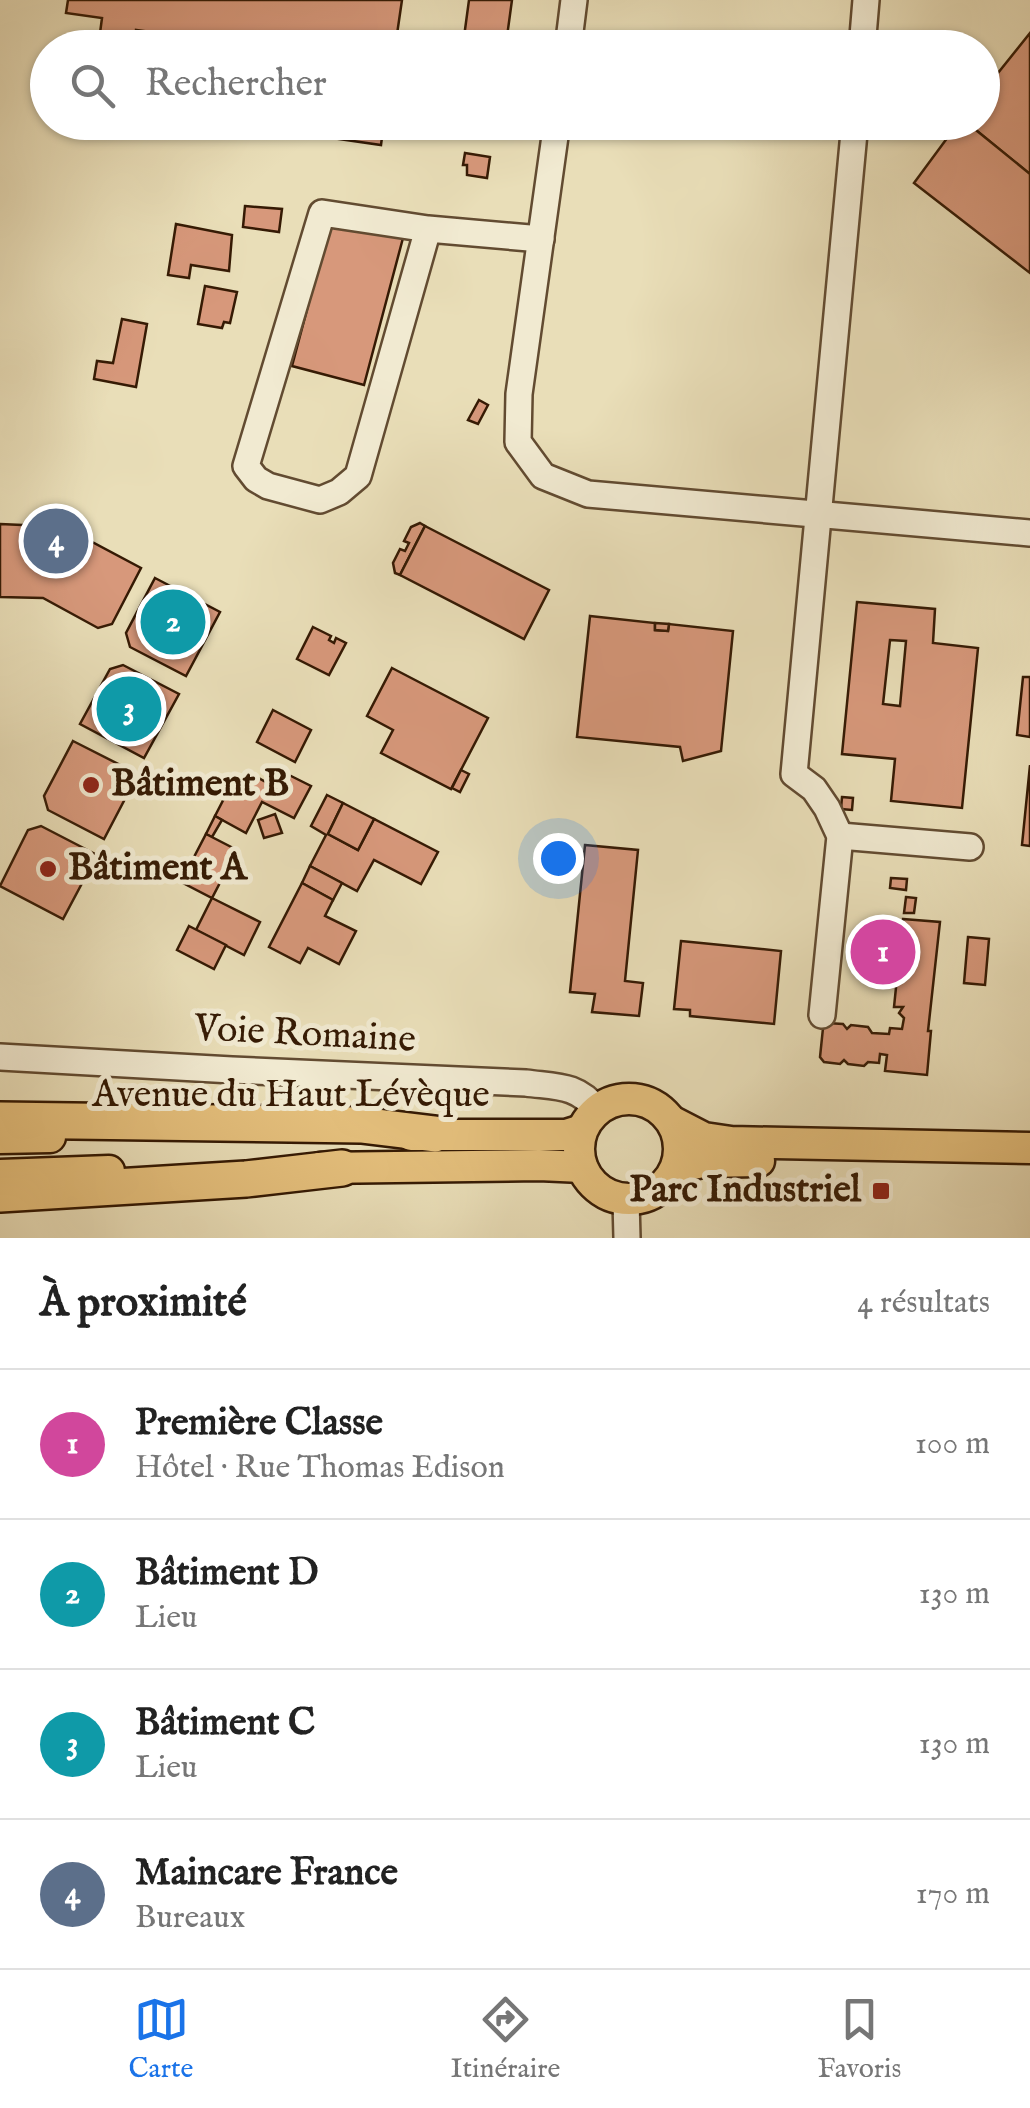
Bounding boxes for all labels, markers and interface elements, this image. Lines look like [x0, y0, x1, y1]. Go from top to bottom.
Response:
search box [30, 30, 1000, 140]
icon: search [65, 58, 120, 113]
text: Rechercher [145, 61, 327, 109]
pin: 4 [23, 504, 88, 578]
pin: 2 [140, 584, 206, 660]
pin: 3 [96, 672, 162, 746]
place label: Bâtiment B [111, 761, 289, 809]
marker: Bâtiment B [80, 774, 102, 796]
your location [533, 833, 584, 884]
place label: Bâtiment A [68, 845, 249, 893]
marker: Bâtiment A [37, 858, 59, 880]
pin: 1 [850, 914, 916, 990]
street label: Voie Romaine [192, 1005, 417, 1065]
street label: Avenue du Haut Lévèque [91, 1072, 490, 1120]
place label: Parc Industriel [630, 1167, 862, 1215]
marker: Parc Industriel [870, 1180, 892, 1202]
text: À proximité [40, 1277, 247, 1330]
text: 4 résultats [857, 1283, 990, 1324]
text: Première Classe [135, 1400, 383, 1448]
text: 1 [67, 1424, 78, 1465]
text: 100 m [915, 1424, 990, 1465]
text: Hôtel · Rue Thomas Edison [135, 1448, 505, 1489]
text: Bâtiment D [135, 1550, 318, 1598]
text: 2 [65, 1574, 80, 1615]
text: 130 m [919, 1574, 990, 1615]
text: Lieu [135, 1598, 197, 1639]
text: Bâtiment C [135, 1700, 315, 1748]
text: 3 [67, 1724, 78, 1765]
text: 130 m [919, 1724, 990, 1765]
text: Lieu [135, 1748, 197, 1789]
text: Maincare France [135, 1850, 398, 1898]
text: 4 [65, 1874, 80, 1915]
text: 170 m [916, 1874, 990, 1915]
text: Bureaux [135, 1898, 245, 1939]
tab: Carte [129, 1992, 193, 2087]
tab: Itinéraire [451, 1992, 560, 2087]
tab: Favoris [817, 1992, 901, 2087]

